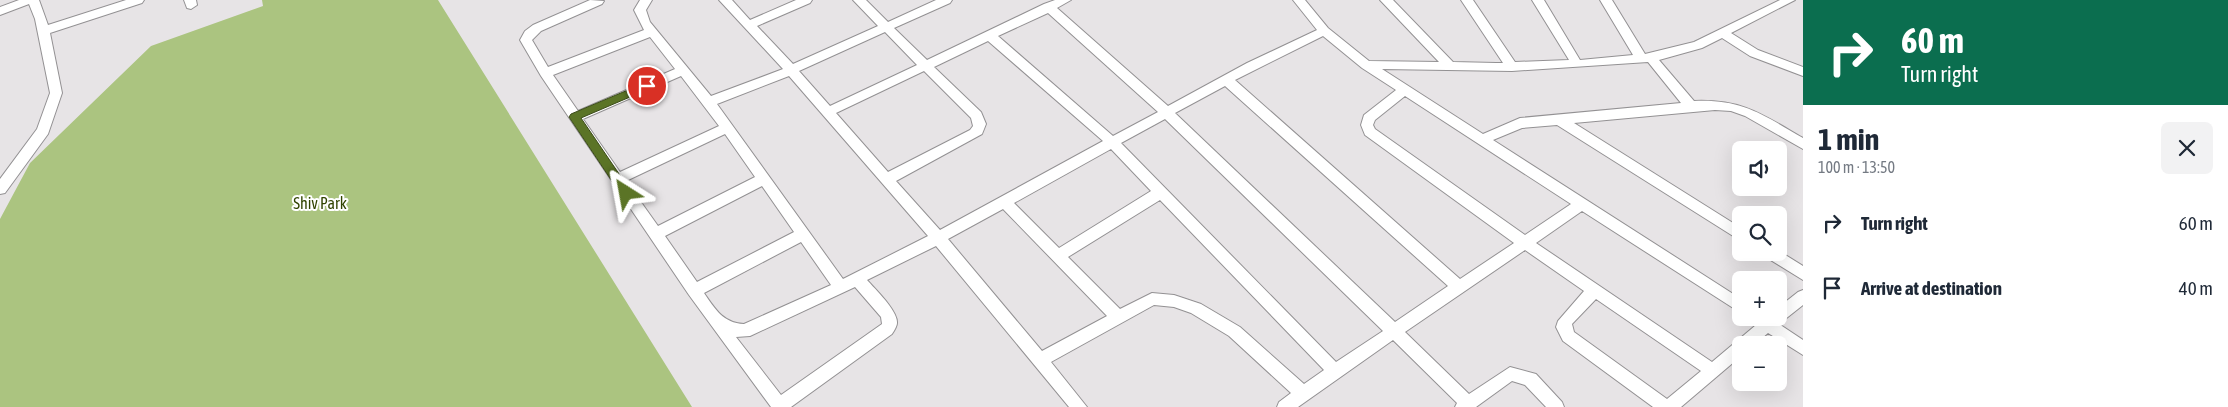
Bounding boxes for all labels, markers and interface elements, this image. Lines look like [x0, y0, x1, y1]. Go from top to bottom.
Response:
icon: right [1818, 20, 1883, 85]
text: 60 m [1901, 20, 1964, 60]
text: Turn right [1901, 61, 1978, 87]
pin [626, 65, 668, 107]
icon: arrive [633, 72, 661, 100]
text: 1 min [1818, 122, 1879, 156]
button: close [2161, 122, 2213, 174]
map controls [1732, 141, 1787, 391]
button: sound [1732, 141, 1787, 196]
text: 100 m · 13:50 [1818, 158, 1895, 176]
position arrow [599, 166, 651, 218]
park label: Shiv Park [293, 194, 347, 212]
button: search [1732, 206, 1787, 261]
icon: right [1818, 209, 1846, 237]
text: Turn right [1861, 212, 1928, 234]
text: 60 m [2179, 212, 2213, 234]
button: + [1732, 271, 1787, 326]
icon: arrive [1818, 274, 1846, 302]
text: Arrive at destination [1861, 277, 2002, 299]
text: 40 m [2179, 277, 2213, 299]
button: − [1732, 336, 1787, 391]

